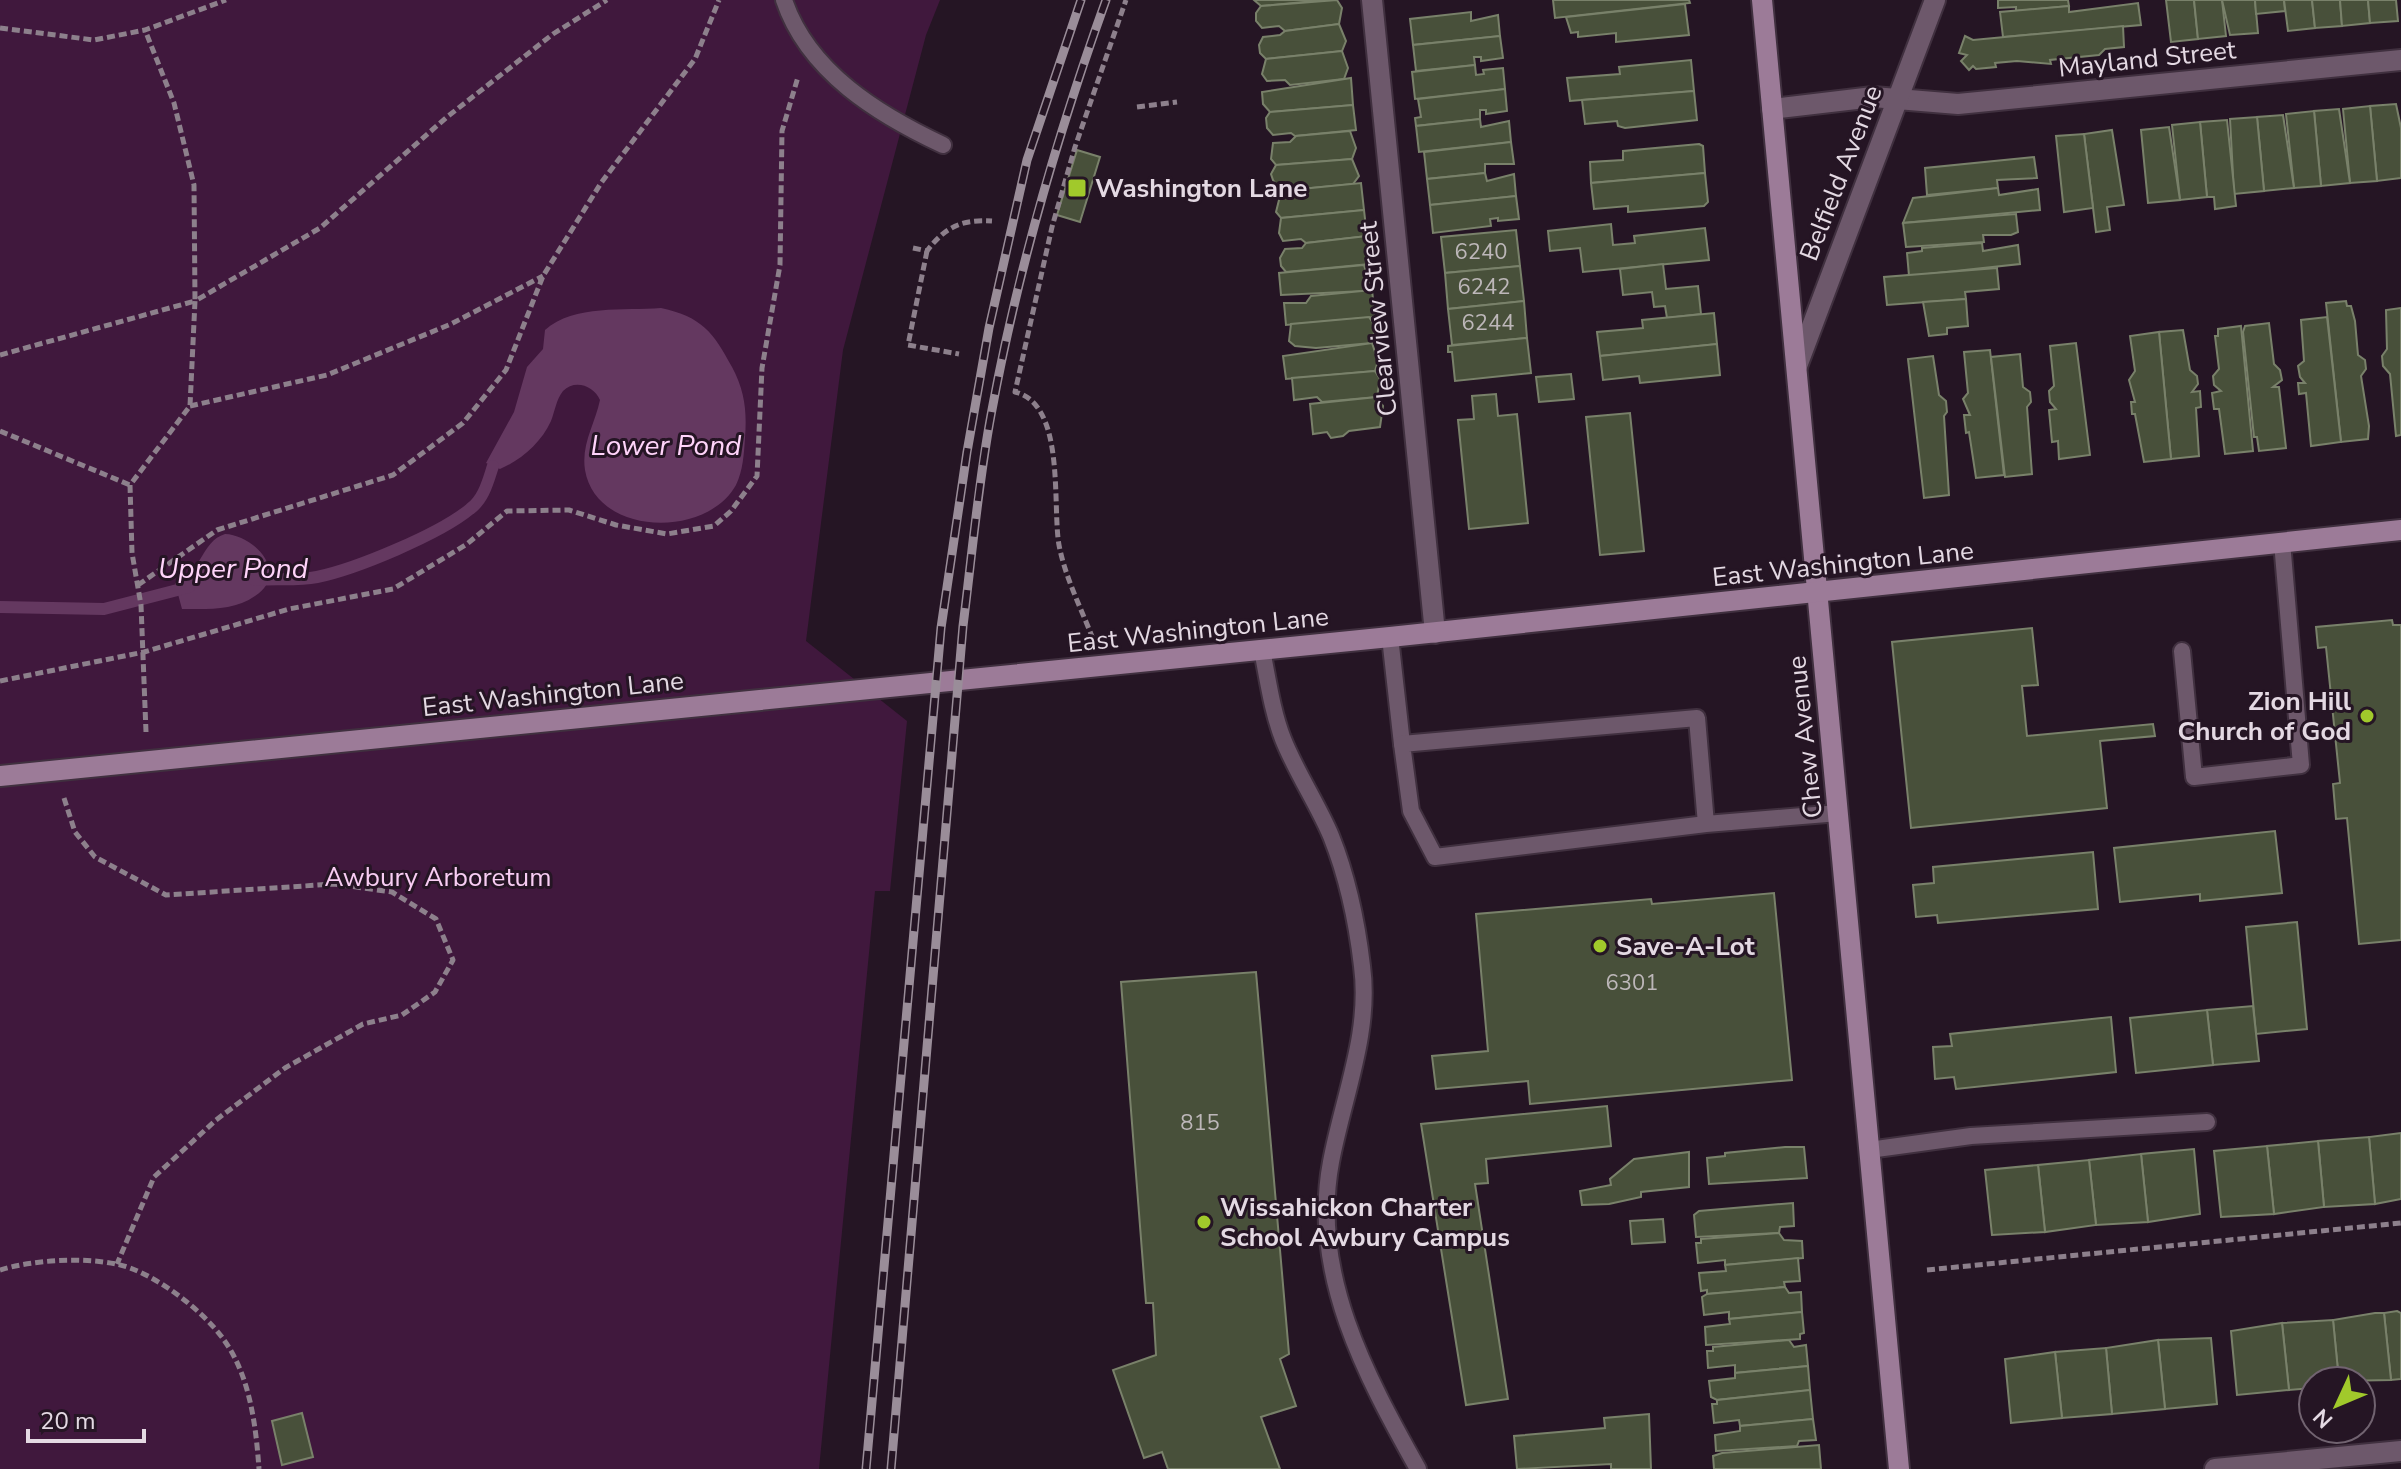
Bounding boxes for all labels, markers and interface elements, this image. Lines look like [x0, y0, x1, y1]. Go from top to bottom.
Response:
street label: Mayland Street [2057, 32, 2238, 86]
street label: Belfield Avenue [1791, 80, 1891, 266]
place label: Washington Lane [1095, 171, 1307, 206]
marker: Washington Lane [1066, 177, 1088, 199]
street label: Clearview Street [1350, 219, 1406, 418]
house number: 6240 [1455, 237, 1507, 267]
house number: 6242 [1458, 272, 1510, 302]
house number: 6244 [1462, 308, 1514, 338]
water label: Lower Pond [591, 427, 742, 465]
street label: East Washington Lane [1711, 533, 1975, 595]
water label: Upper Pond [158, 550, 309, 588]
street label: East Washington Lane [1066, 599, 1330, 661]
street label: Chew Avenue [1779, 654, 1831, 820]
street label: East Washington Lane [421, 663, 685, 725]
place label: Zion Hill Church of God [2178, 684, 2352, 749]
marker: Zion Hill Church of God [2358, 707, 2376, 725]
park label: Awbury Arboretum [325, 860, 551, 895]
place label: Save-A-Lot [1616, 929, 1756, 964]
marker: Save-A-Lot [1591, 937, 1609, 955]
house number: 6301 [1606, 968, 1658, 998]
house number: 815 [1180, 1108, 1220, 1138]
place label: Wissahickon Charter School Awbury Campus [1220, 1190, 1510, 1255]
marker: Wissahickon Charter School Awbury Campus [1195, 1213, 1213, 1231]
north arrow [2297, 1365, 2377, 1445]
scale bar [28, 1393, 144, 1443]
text: N [2307, 1402, 2340, 1435]
text: 20 m [40, 1405, 96, 1437]

